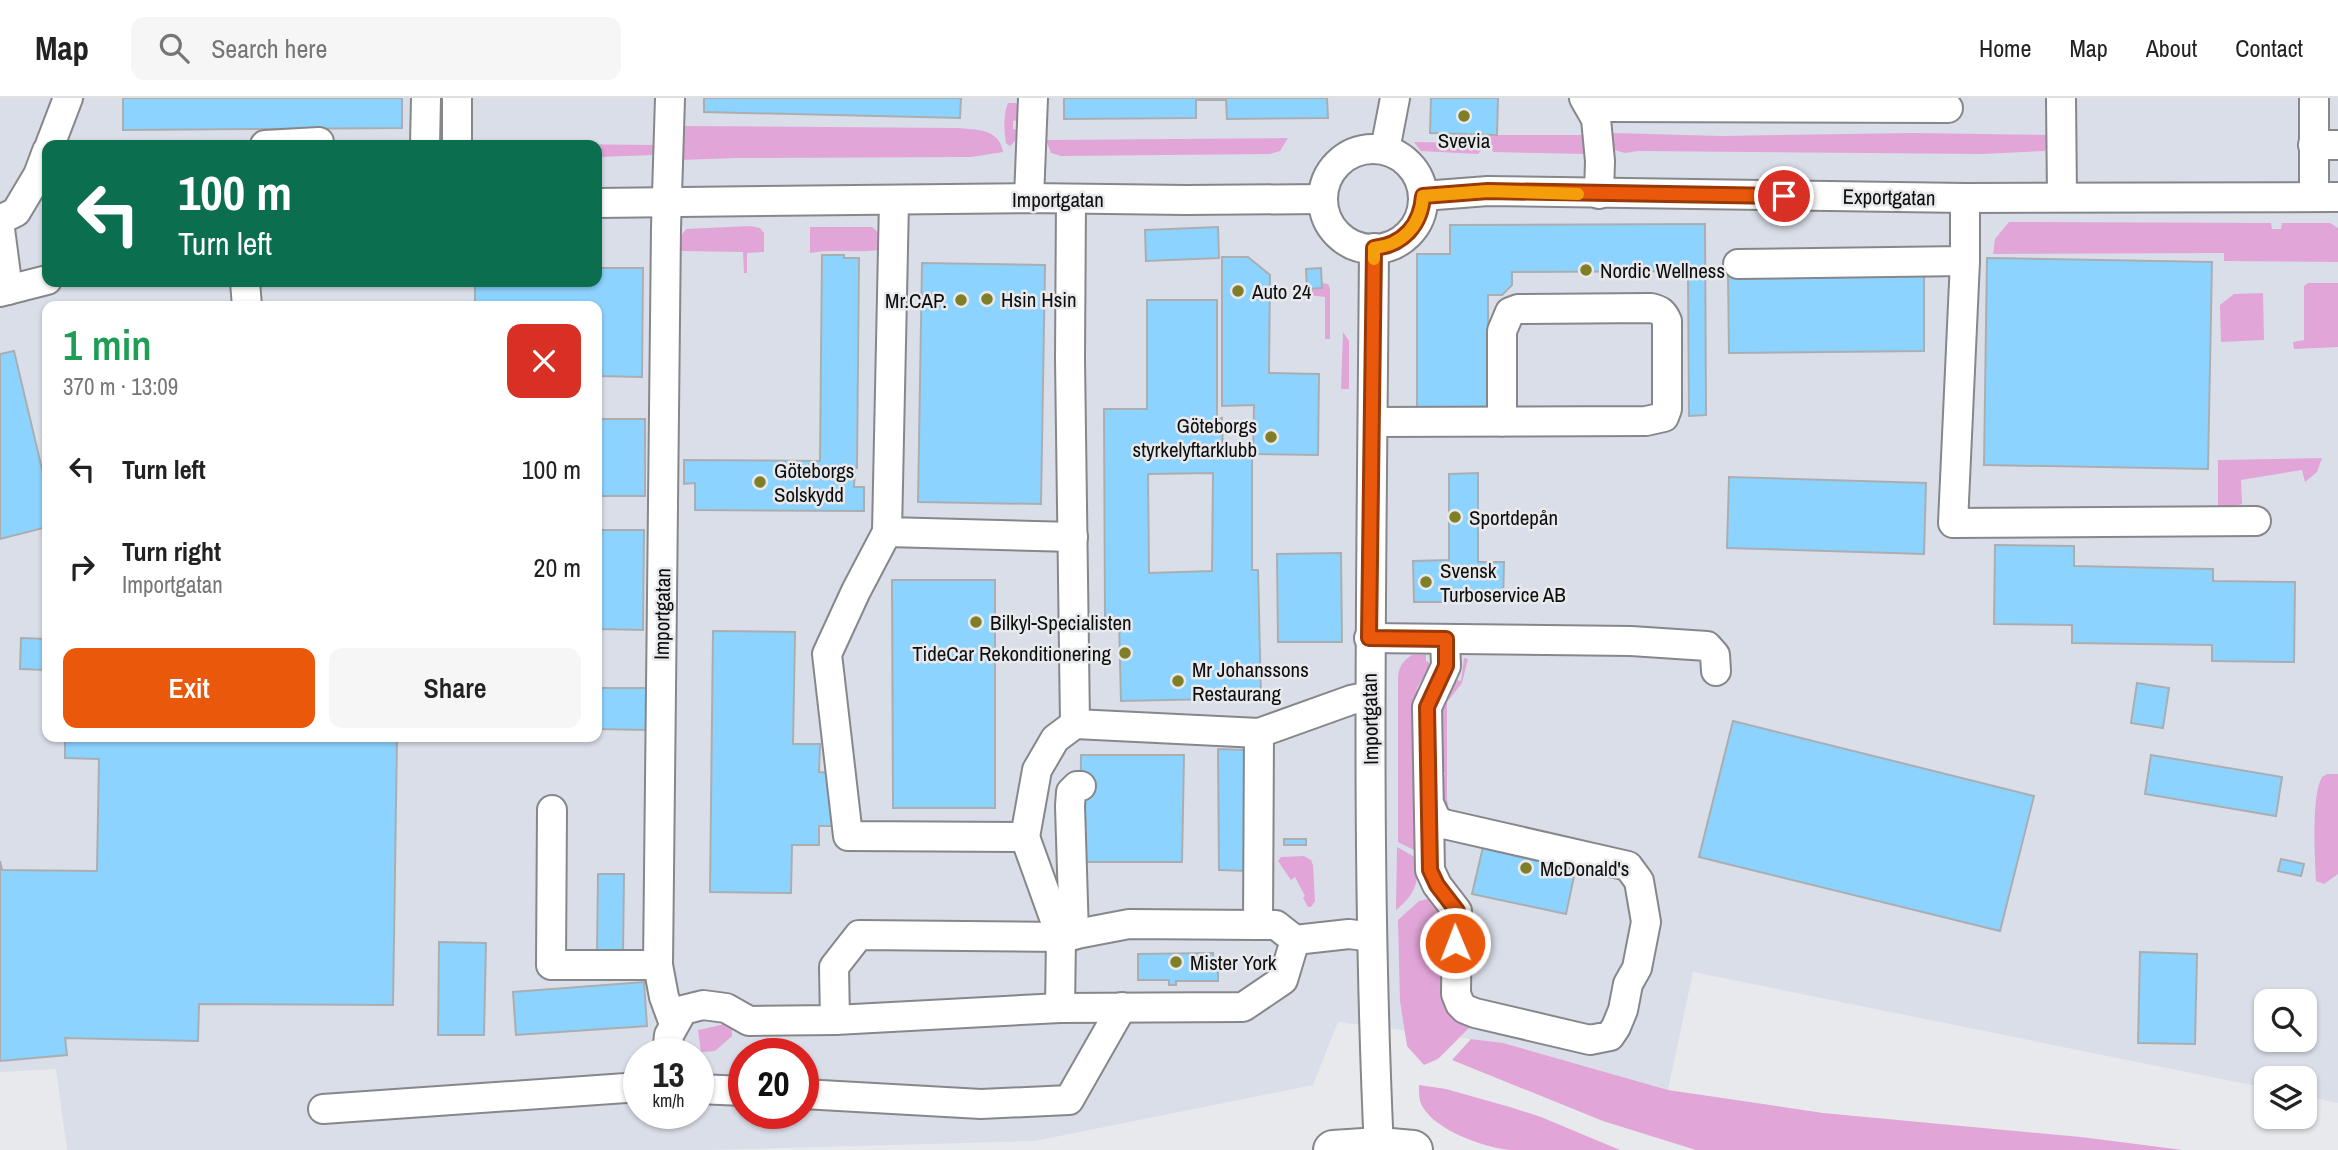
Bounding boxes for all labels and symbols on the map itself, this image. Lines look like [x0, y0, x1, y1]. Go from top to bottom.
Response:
marker: Svevia [1456, 108, 1472, 124]
place label: Svevia [1438, 126, 1491, 155]
pin [1754, 166, 1814, 226]
street label: Exportgatan [1842, 182, 1936, 212]
street label: Importgatan [1012, 185, 1104, 214]
place label: Nordic Wellness [1600, 256, 1725, 285]
marker: Nordic Wellness [1578, 262, 1594, 278]
place label: Auto 24 [1251, 277, 1312, 306]
marker: Auto 24 [1230, 283, 1246, 299]
place label: Hsin Hsin [1001, 285, 1077, 314]
place label: Mr.CAP. [885, 286, 947, 315]
marker: Hsin Hsin [979, 291, 995, 307]
marker: Mr.CAP. [953, 292, 969, 308]
place label: Göteborgs styrkelyftarklubb [1133, 411, 1257, 464]
marker: Göteborgs styrkelyftarklubb [1263, 429, 1279, 445]
place label: Göteborgs Solskydd [774, 456, 854, 509]
marker: Göteborgs Solskydd [752, 474, 768, 490]
place label: Sportdepån [1469, 503, 1558, 532]
marker: Sportdepån [1447, 509, 1463, 525]
place label: Svensk Turboservice AB [1440, 556, 1566, 609]
street label: Importgatan [647, 568, 677, 660]
marker: Svensk Turboservice AB [1418, 574, 1434, 590]
place label: Bilkyl-Specialisten [990, 608, 1132, 637]
marker: Bilkyl-Specialisten [968, 614, 984, 630]
place label: TideCar Rekonditionering [912, 639, 1111, 668]
marker: TideCar Rekonditionering [1117, 645, 1133, 661]
place label: Mr Johanssons Restaurang [1192, 655, 1309, 708]
marker: Mr Johanssons Restaurang [1170, 673, 1186, 689]
street label: Importgatan [1355, 673, 1385, 765]
place label: McDonald's [1540, 854, 1629, 883]
marker: McDonald's [1518, 860, 1534, 876]
position arrow [1418, 906, 1492, 980]
place label: Mister York [1190, 948, 1277, 977]
marker: Mister York [1168, 954, 1184, 970]
speed limit sign: 20 [728, 1038, 819, 1129]

